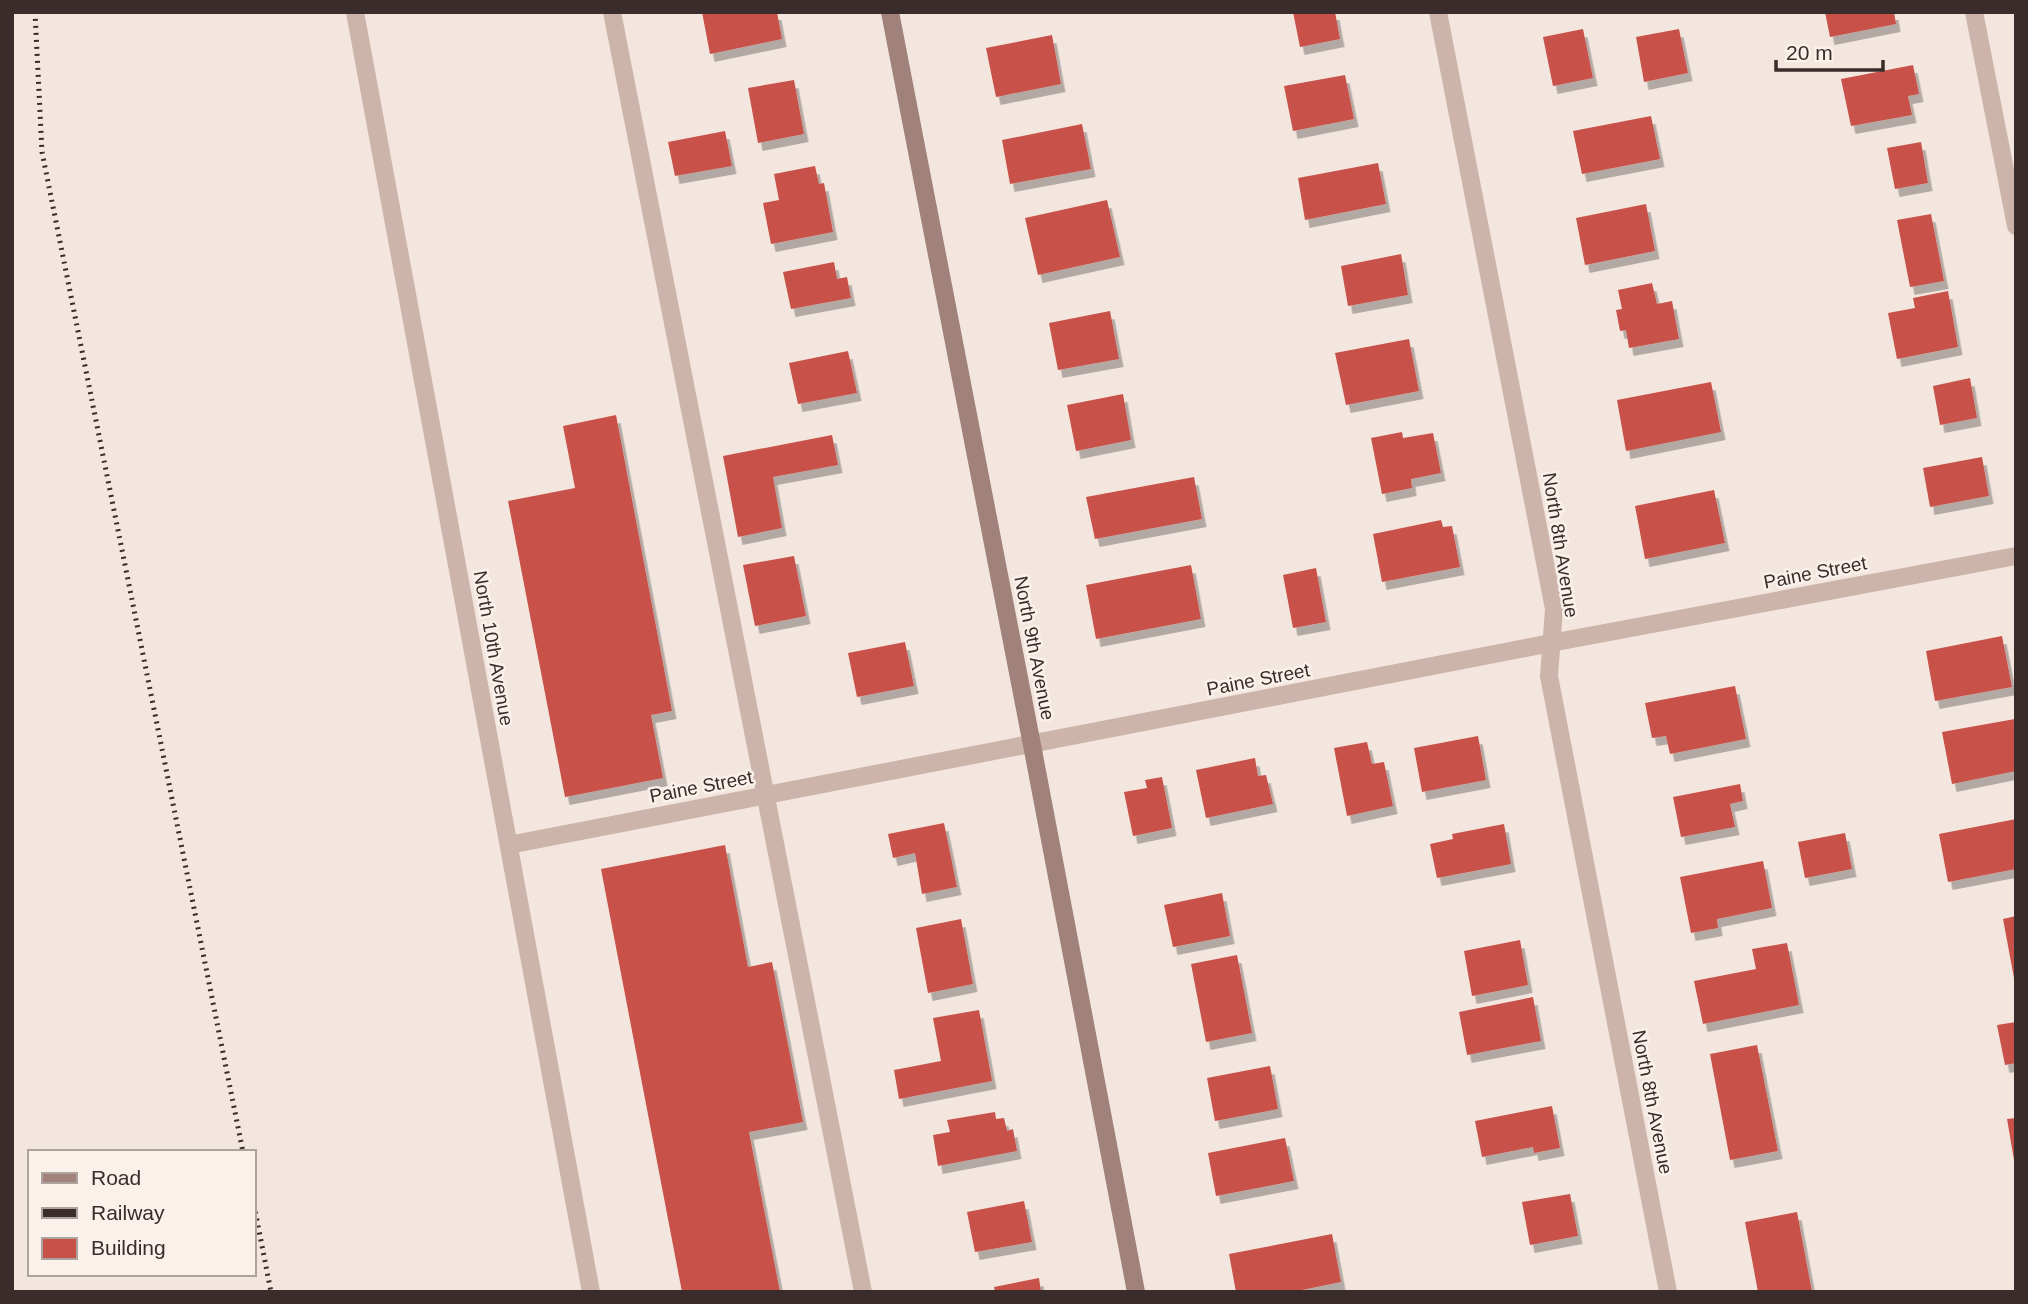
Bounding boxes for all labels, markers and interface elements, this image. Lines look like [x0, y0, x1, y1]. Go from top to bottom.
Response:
scale bar [1776, 28, 1883, 72]
text: 20 m [1786, 41, 1833, 64]
street label: North 8th Avenue [1539, 471, 1582, 619]
street label: Paine Street [1762, 552, 1869, 593]
street label: North 10th Avenue [470, 569, 517, 727]
street label: North 9th Avenue [1010, 574, 1059, 722]
street label: Paine Street [1205, 659, 1312, 700]
street label: Paine Street [648, 766, 755, 807]
street label: North 8th Avenue [1628, 1028, 1677, 1176]
legend [28, 1150, 256, 1276]
text: Road [91, 1166, 141, 1189]
text: Railway [91, 1201, 165, 1224]
text: Building [91, 1236, 166, 1259]

